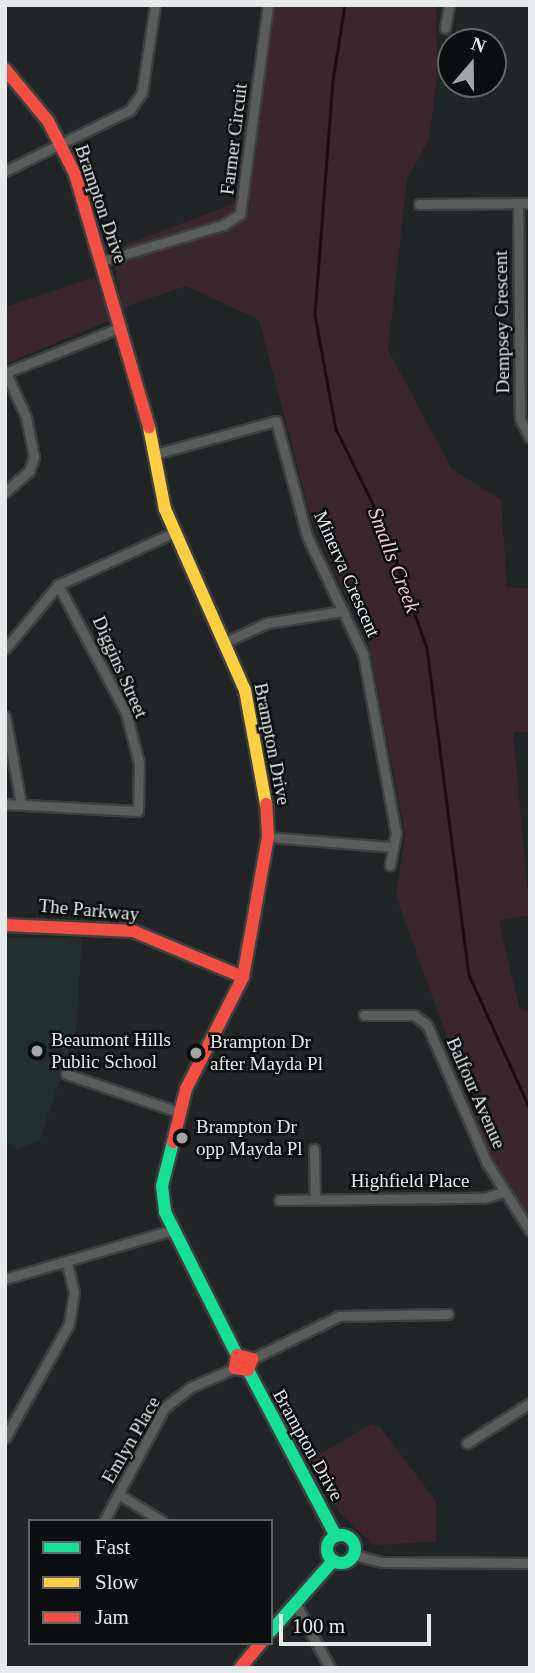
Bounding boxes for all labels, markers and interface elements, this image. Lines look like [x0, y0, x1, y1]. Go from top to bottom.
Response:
north arrow [437, 28, 507, 98]
text: N [469, 32, 489, 57]
street label: Farmer Circuit [216, 82, 252, 196]
street label: Brampton Drive [70, 142, 132, 266]
street label: Dempsey Crescent [489, 250, 515, 394]
water label: Smalls Creek [362, 504, 426, 616]
street label: Minerva Crescent [309, 507, 385, 641]
street label: Diggins Street [87, 612, 153, 722]
street label: Brampton Drive [249, 681, 295, 807]
street label: The Parkway [38, 894, 140, 926]
place label: Beaumont Hills Public School [51, 1029, 171, 1073]
place label: Brampton Dr after Mayda Pl [210, 1031, 323, 1075]
street label: Balfour Avenue [441, 1033, 511, 1153]
marker: Beaumont Hills Public School [29, 1043, 45, 1059]
marker: Brampton Dr after Mayda Pl [188, 1045, 204, 1061]
place label: Brampton Dr opp Mayda Pl [196, 1116, 303, 1160]
marker: Brampton Dr opp Mayda Pl [174, 1130, 190, 1146]
street label: Highfield Place [351, 1170, 469, 1192]
street label: Brampton Drive [268, 1385, 348, 1505]
street label: Emlyn Place [97, 1392, 165, 1488]
legend [28, 1519, 273, 1645]
text: Fast [95, 1535, 130, 1559]
text: Slow [95, 1570, 138, 1594]
scale bar [283, 1600, 435, 1644]
text: Jam [95, 1605, 129, 1629]
text: 100 m [292, 1614, 345, 1638]

